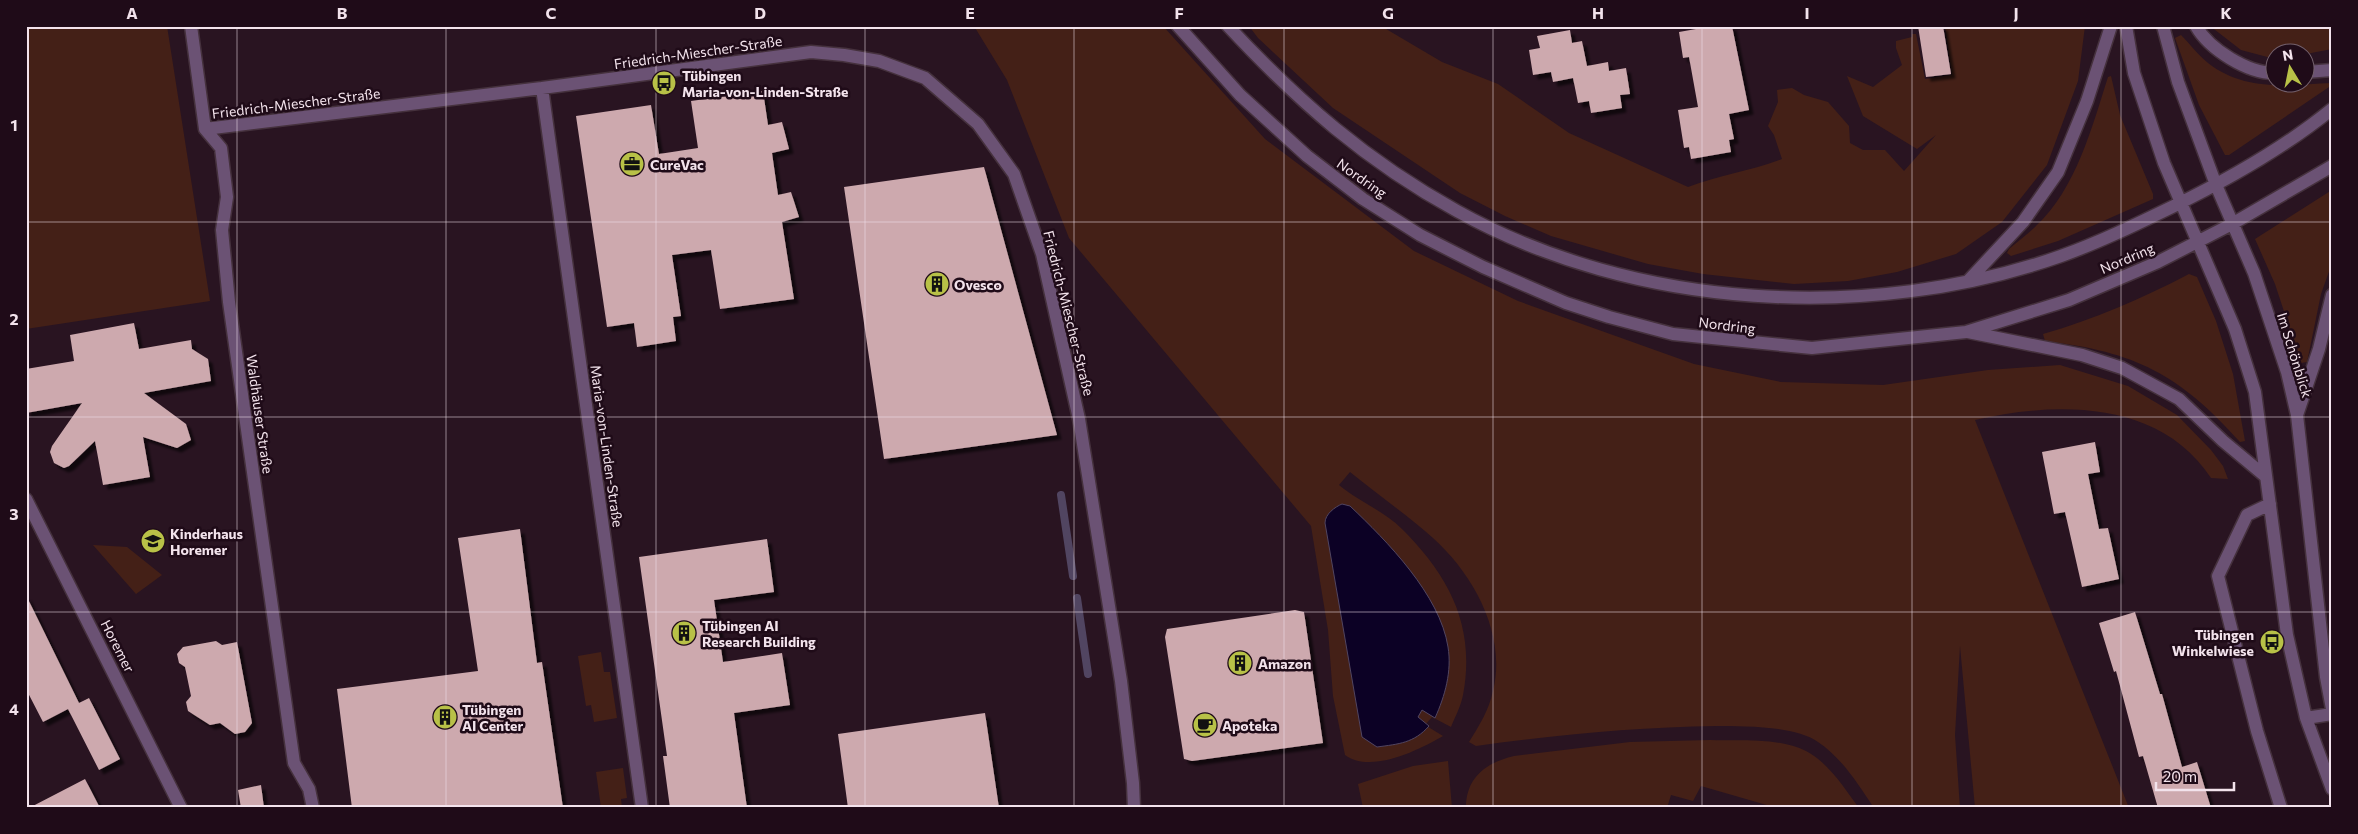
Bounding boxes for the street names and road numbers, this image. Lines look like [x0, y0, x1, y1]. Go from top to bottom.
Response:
street label: Friedrich-Miescher-Straße [613, 32, 783, 72]
street label: Friedrich-Miescher-Straße [211, 84, 381, 122]
street label: Nordring [1334, 155, 1391, 202]
street label: Friedrich-Miescher-Straße [1040, 229, 1098, 397]
street label: Nordring [2097, 239, 2157, 277]
street label: Im Schönblick [2274, 310, 2316, 400]
street label: Nordring [1698, 313, 1757, 337]
street label: Waldhäuser Straße [243, 353, 277, 475]
street label: Maria-von-Linden-Straße [587, 364, 627, 528]
street label: Horemer [98, 617, 139, 676]

